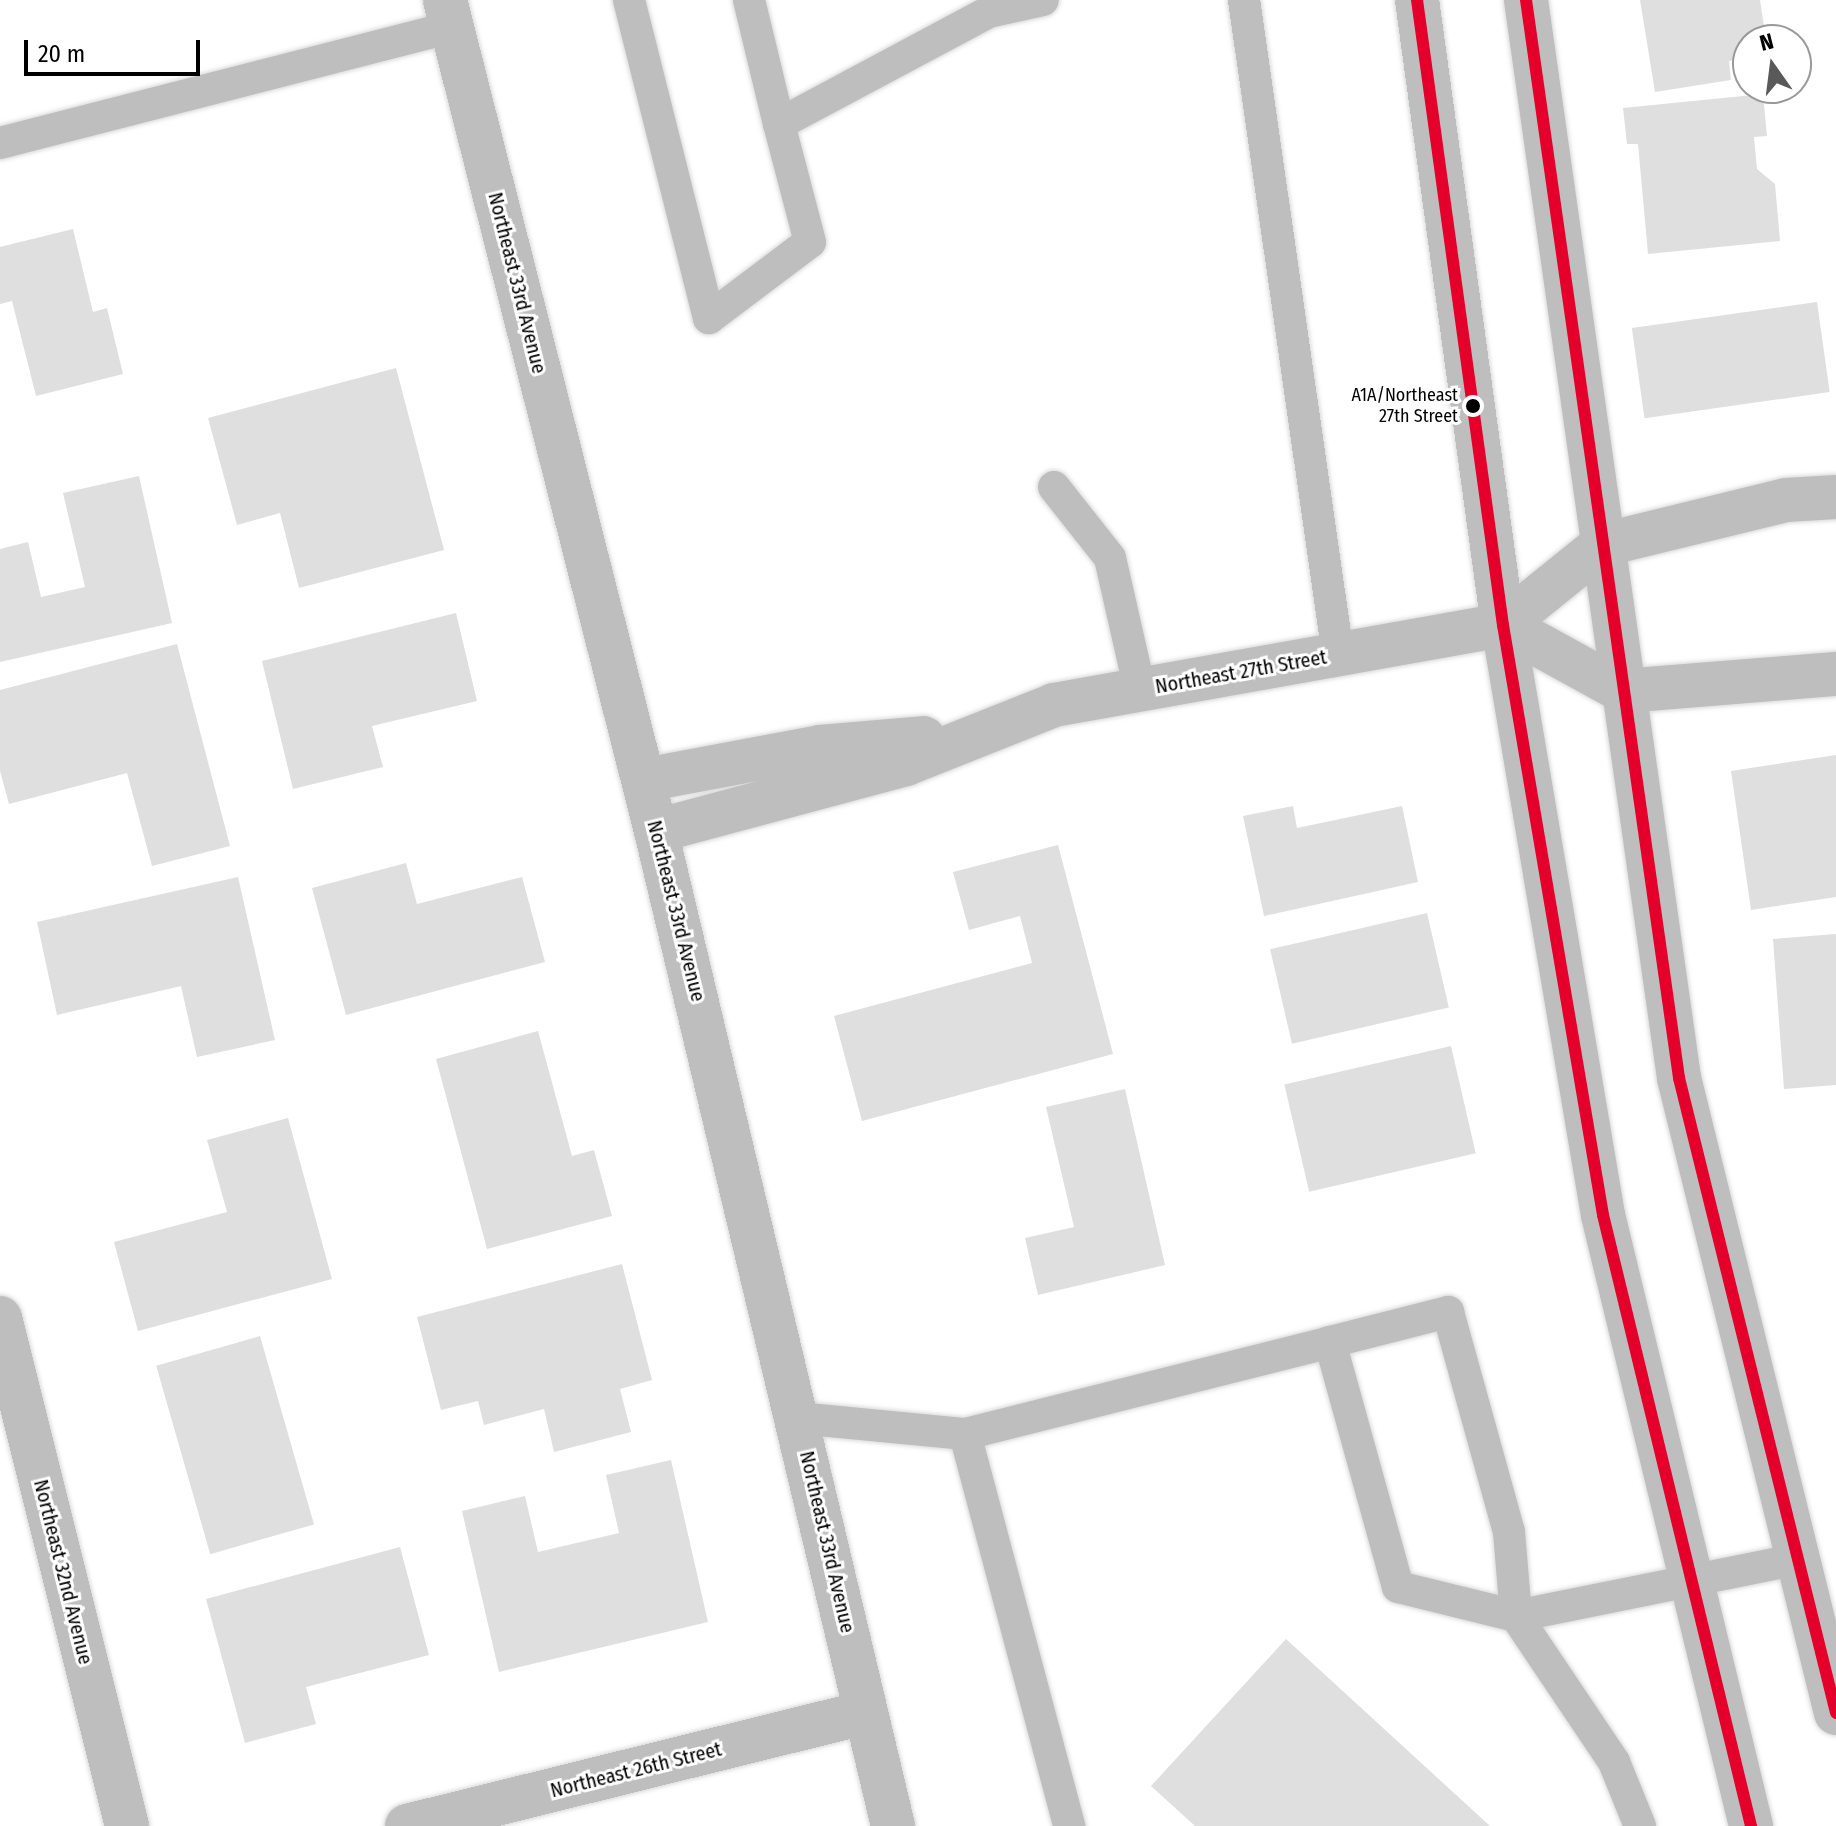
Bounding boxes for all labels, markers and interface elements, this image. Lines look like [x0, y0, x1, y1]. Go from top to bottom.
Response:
scale bar [28, 24, 204, 74]
north arrow [1732, 24, 1812, 104]
text: N [1757, 27, 1776, 57]
text: 20 m [38, 40, 85, 68]
street label: Northeast 33rd Avenue [483, 190, 551, 376]
place label: A1A/Northeast 27th Street [1351, 385, 1458, 428]
marker: A1A/Northeast 27th Street [1465, 398, 1481, 414]
street label: Northeast 27th Street [1153, 645, 1329, 699]
street label: Northeast 33rd Avenue [642, 818, 710, 1004]
street label: Northeast 33rd Avenue [794, 1449, 860, 1635]
street label: Northeast 32nd Avenue [28, 1477, 98, 1667]
street label: Northeast 26th Street [548, 1737, 724, 1803]

